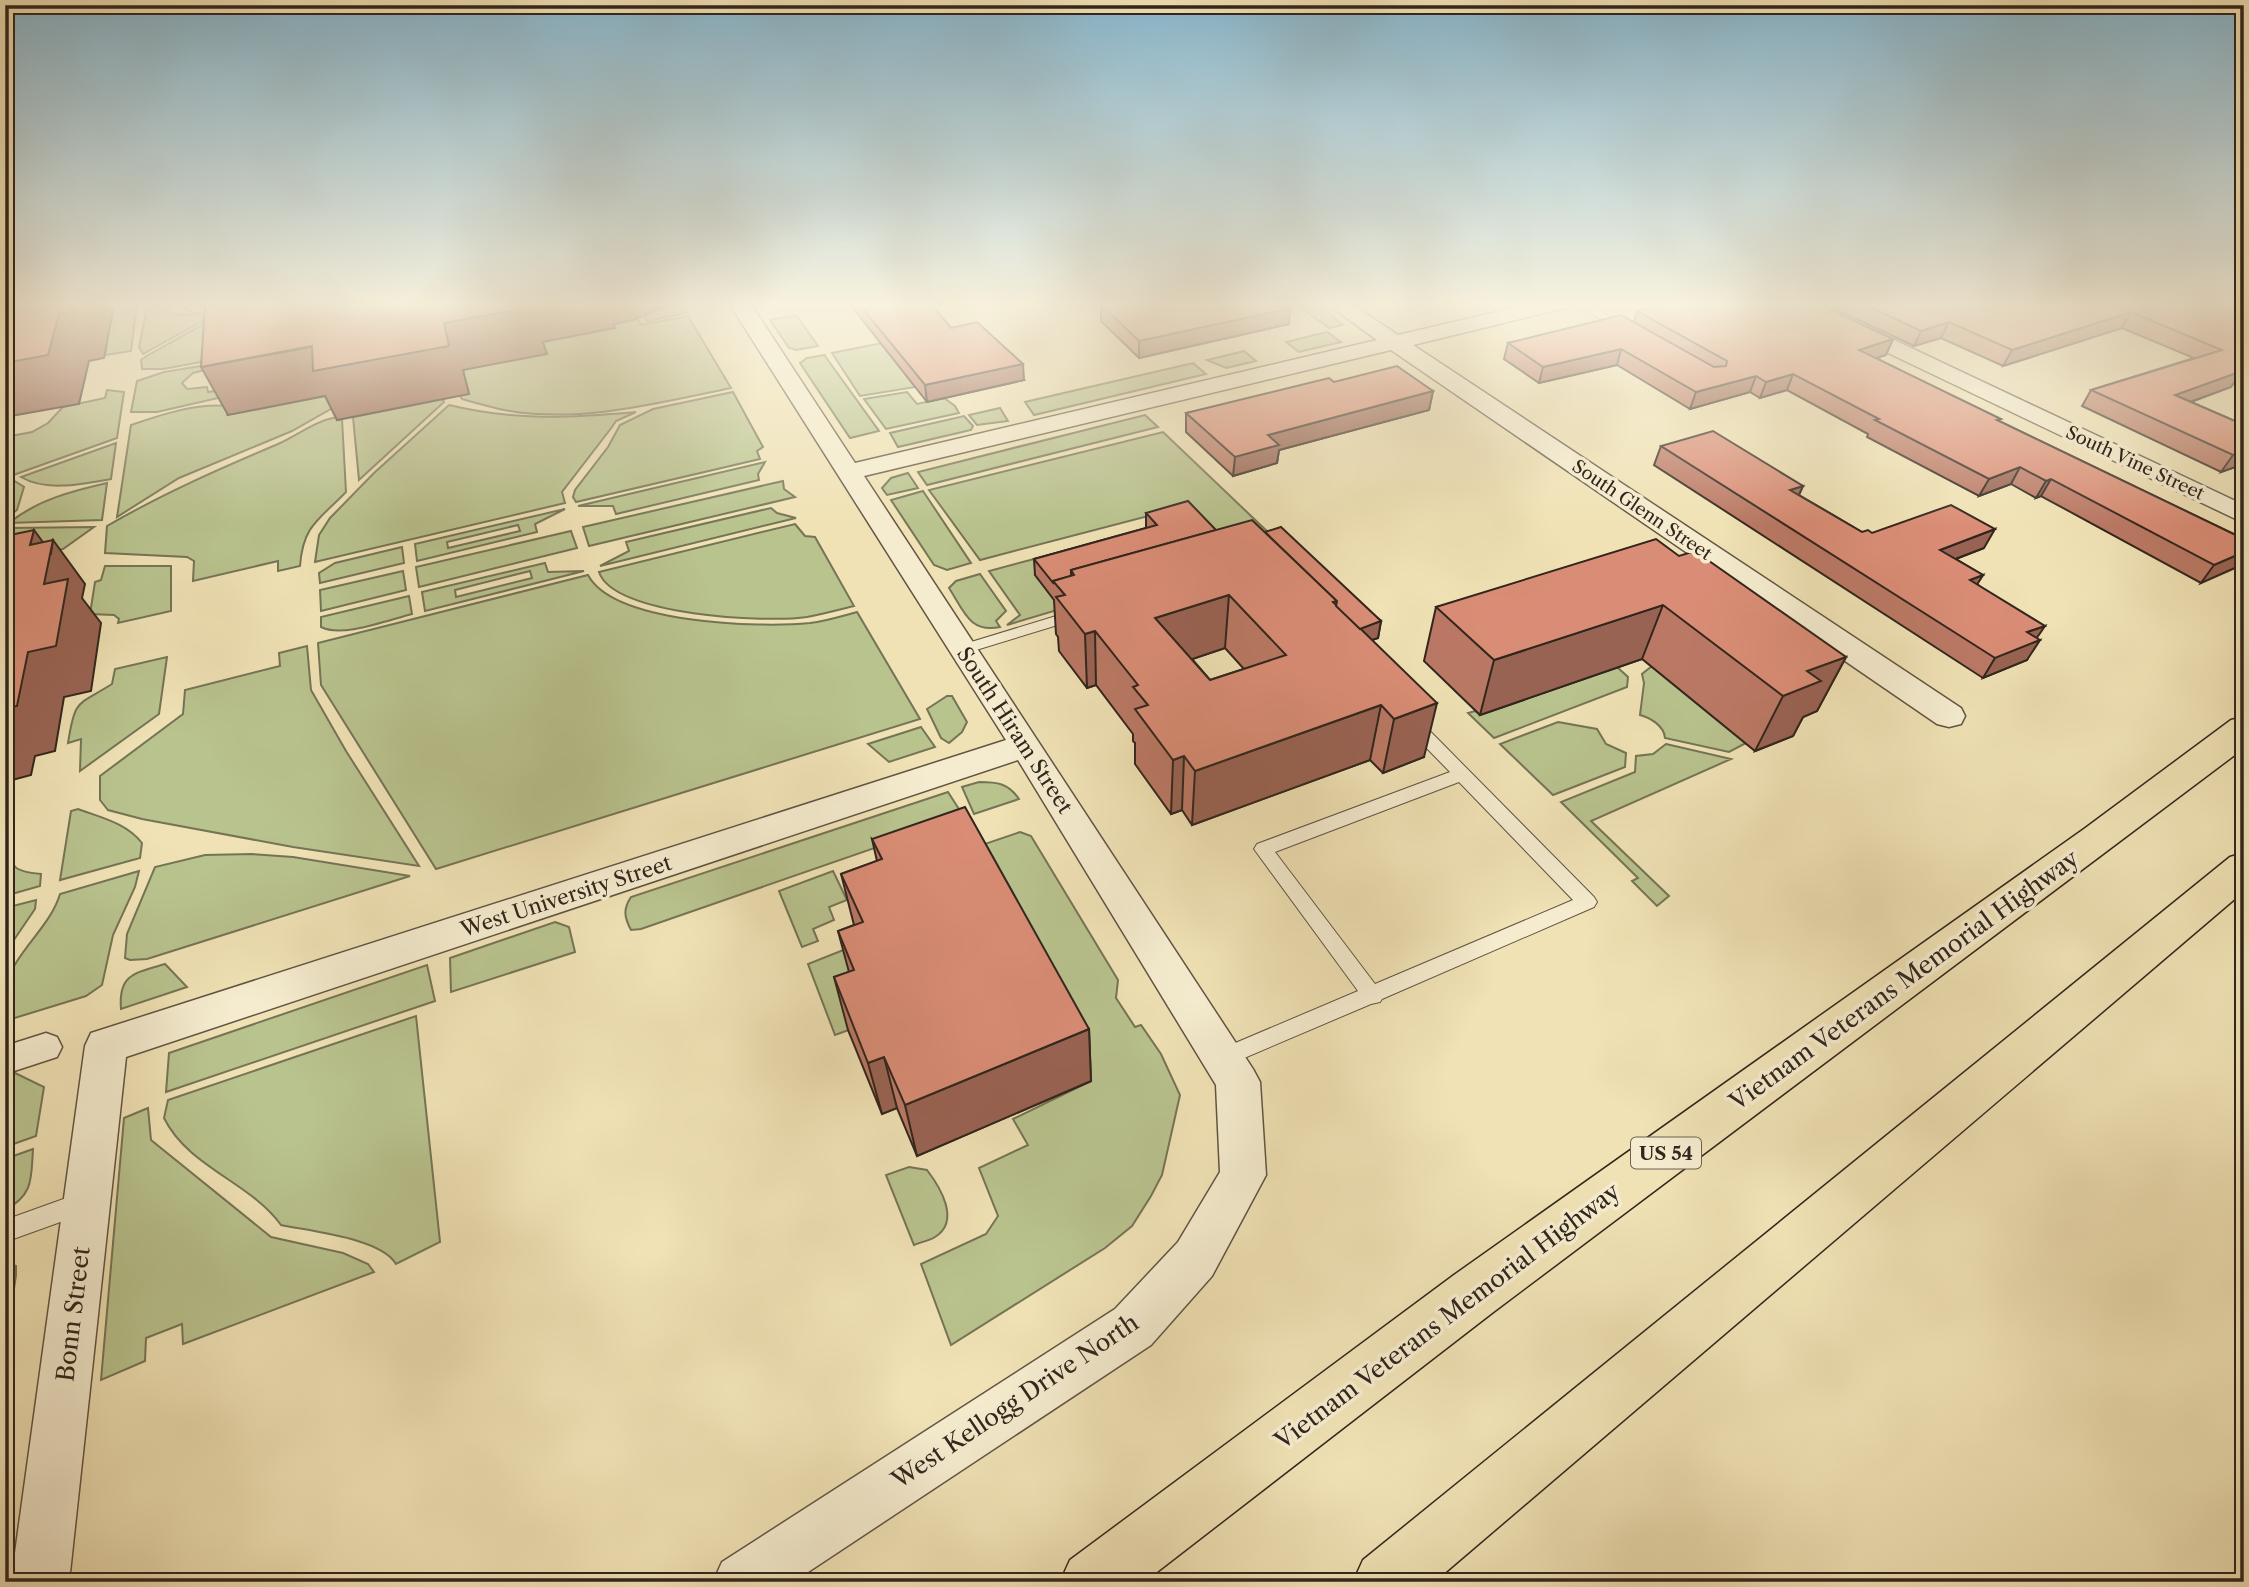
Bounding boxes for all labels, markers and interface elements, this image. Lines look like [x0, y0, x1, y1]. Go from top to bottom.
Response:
street label: South Vine Street [2062, 421, 2208, 505]
street label: South Glenn Street [1568, 455, 1716, 565]
street label: South Hiram Street [952, 642, 1078, 818]
street label: Vietnam Veterans Memorial Highway [1723, 843, 2085, 1117]
street label: West University Street [456, 850, 675, 942]
road number: US 54 [1631, 1138, 1701, 1168]
street label: Vietnam Veterans Memorial Highway [1268, 1176, 1626, 1456]
street label: Bonn Street [50, 1244, 96, 1383]
street label: West Kellogg Drive North [885, 1308, 1144, 1495]

